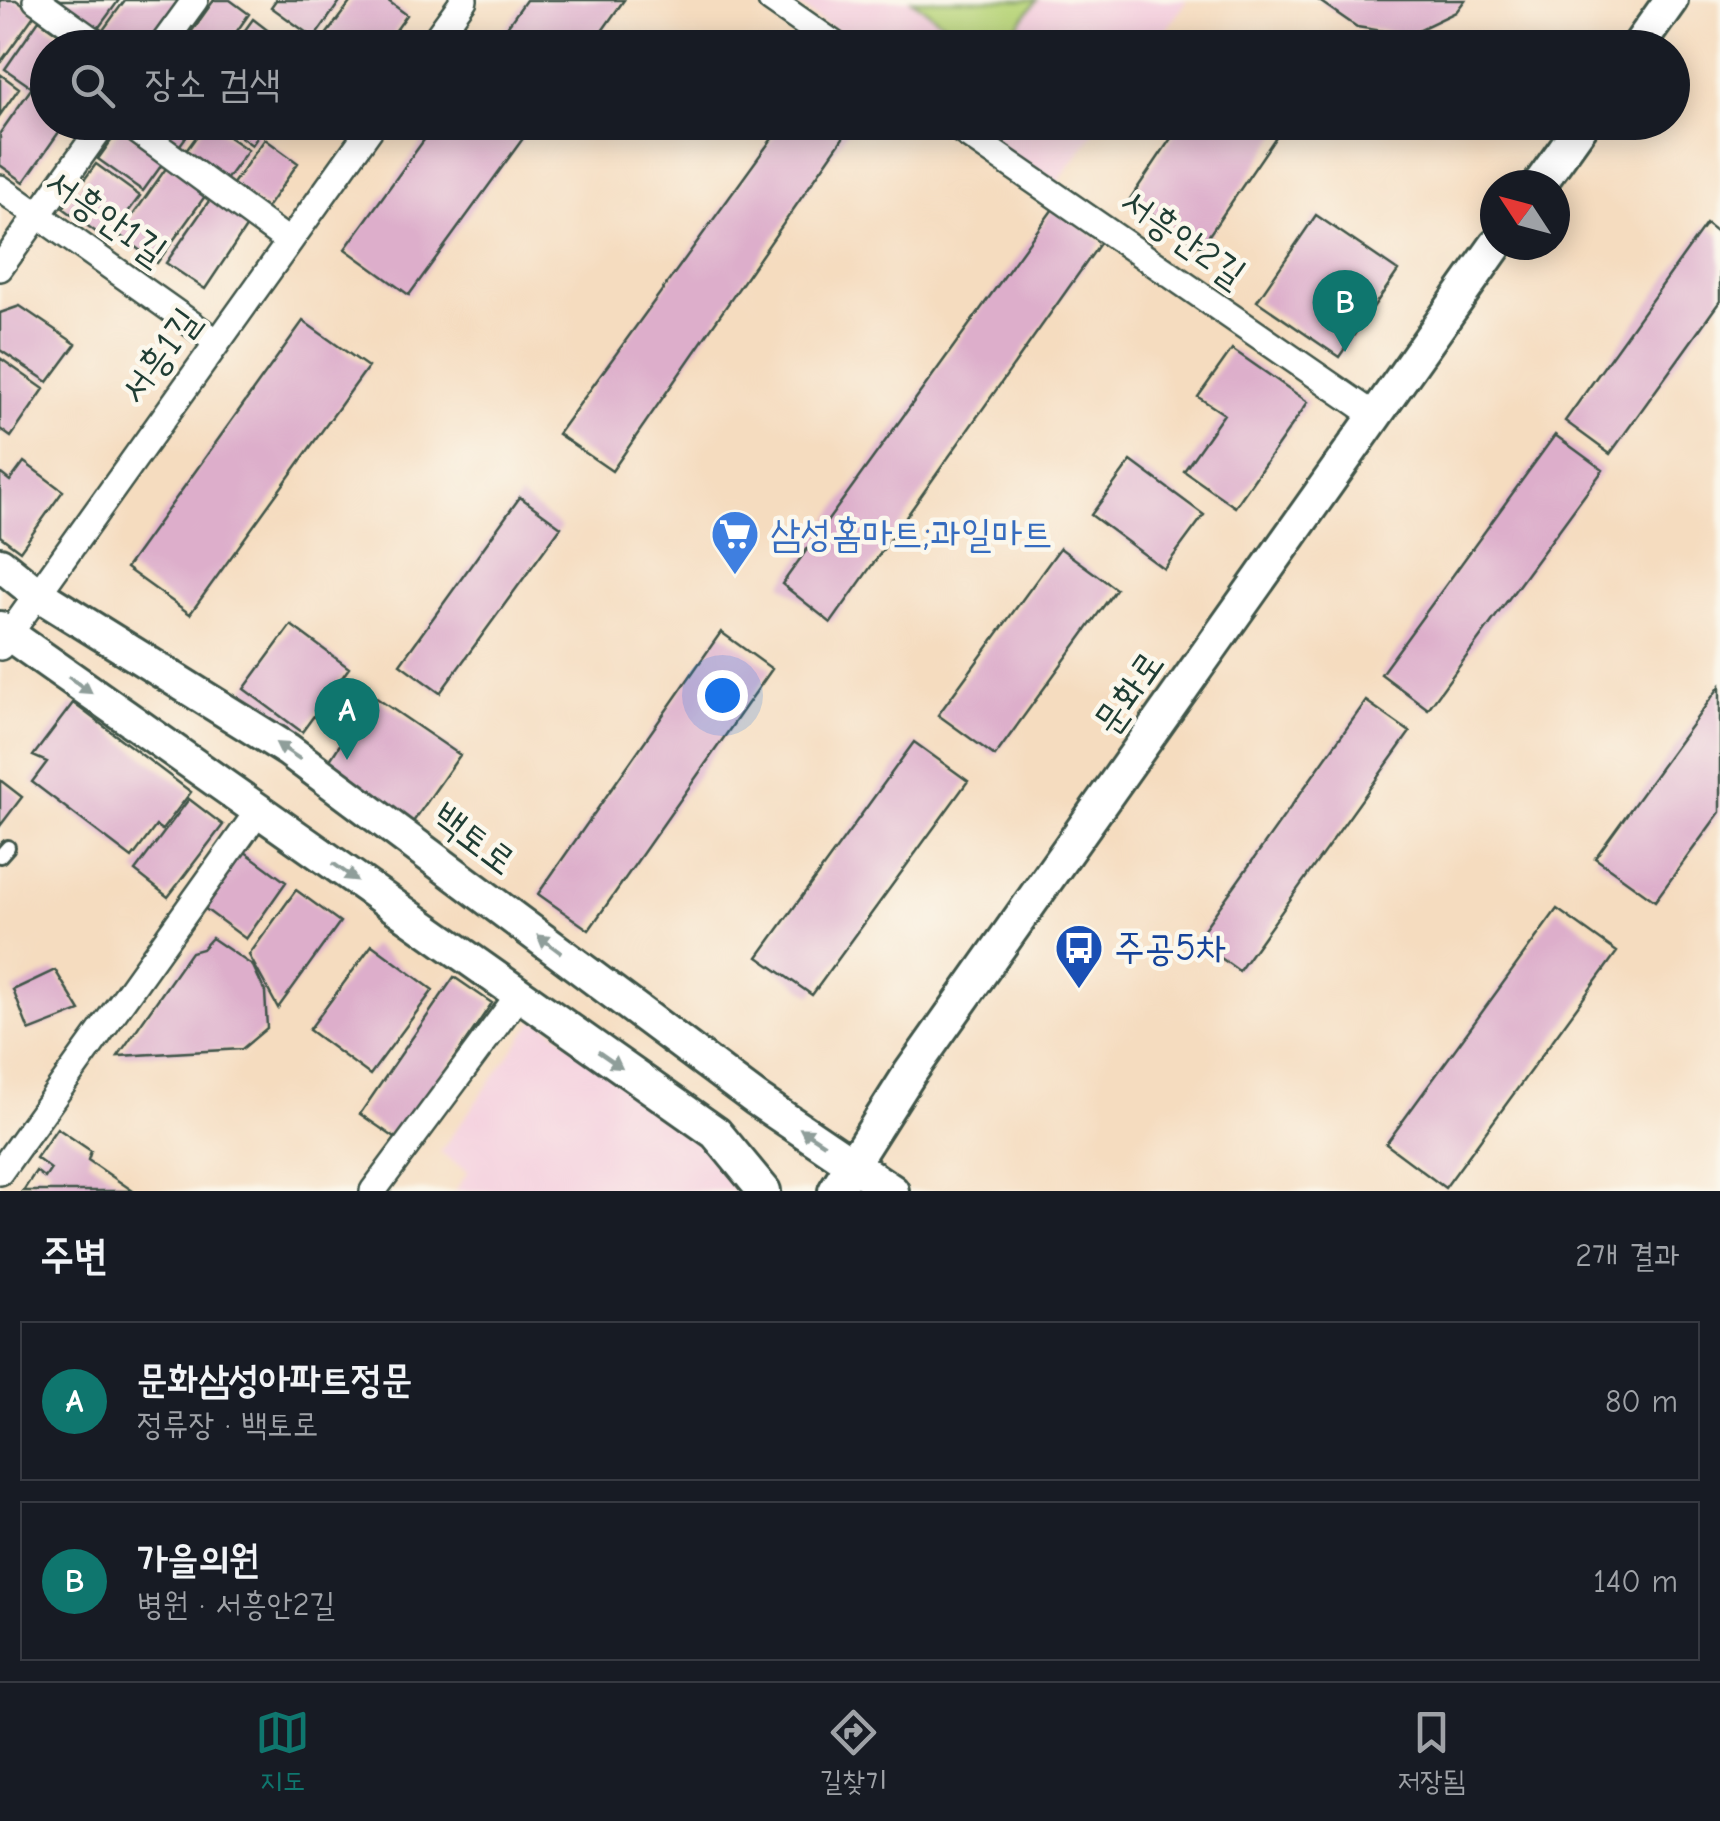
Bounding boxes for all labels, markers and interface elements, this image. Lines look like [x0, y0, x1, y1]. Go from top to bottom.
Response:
search box [30, 30, 1690, 140]
icon: search [65, 58, 120, 113]
text: 장소 검색 [145, 62, 280, 106]
street label: 서흥안1길 [37, 160, 175, 274]
north arrow [1480, 170, 1570, 260]
street label: 서흥안2길 [1112, 179, 1254, 297]
pin: B [1312, 270, 1378, 352]
street label: 서흥1길 [111, 300, 209, 412]
supermarket icon: 삼성홈마트;과일마트 [709, 508, 761, 576]
place label: 삼성홈마트;과일마트 [770, 512, 1053, 556]
street label: 문화로 [1085, 643, 1173, 743]
your location [697, 670, 748, 721]
one-way arrow [66, 675, 93, 694]
pin: A [314, 678, 380, 760]
one-way arrow [275, 742, 302, 760]
street label: 백토로 [424, 794, 524, 884]
one-way arrow [332, 862, 358, 881]
bus stop icon: 주공5차 [1053, 922, 1105, 990]
place label: 주공5차 [1114, 926, 1226, 970]
one-way arrow [536, 935, 562, 955]
one-way arrow [597, 1050, 624, 1069]
one-way arrow [798, 1127, 825, 1145]
text: 주변 [40, 1231, 108, 1280]
text: 2개 결과 [1575, 1237, 1680, 1274]
text: 문화삼성아파트정문 [137, 1358, 412, 1402]
text: A [66, 1383, 83, 1420]
text: 80 m [1605, 1383, 1678, 1420]
text: 정류장 · 백토로 [137, 1406, 319, 1443]
text: 가을의원 [137, 1538, 259, 1582]
text: B [65, 1563, 84, 1600]
text: 140 m [1593, 1563, 1678, 1600]
text: 병원 · 서흥안2길 [137, 1586, 335, 1623]
tab: 지도 [255, 1705, 310, 1800]
tab: 길찾기 [820, 1705, 888, 1800]
tab: 저장됨 [1397, 1705, 1465, 1800]

